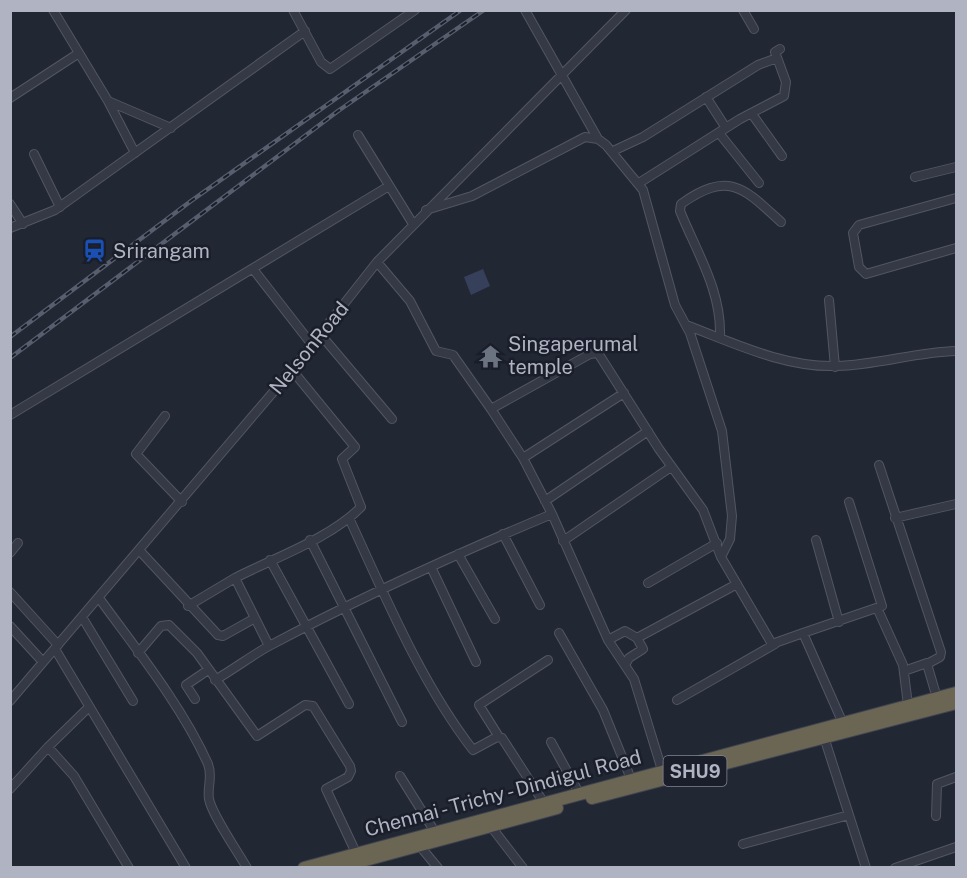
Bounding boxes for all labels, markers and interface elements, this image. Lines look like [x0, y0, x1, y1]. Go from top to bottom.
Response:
station icon: Srirangam [82, 238, 108, 264]
place label: Srirangam [113, 239, 210, 263]
street label: NelsonRoad [264, 297, 354, 399]
place label: Singaperumal temple [508, 332, 638, 379]
temple icon: Singaperumal temple [477, 343, 503, 369]
street label: Chennai - Trichy - Dindigul Road [362, 744, 644, 842]
road number: SHU9 [664, 756, 726, 786]

